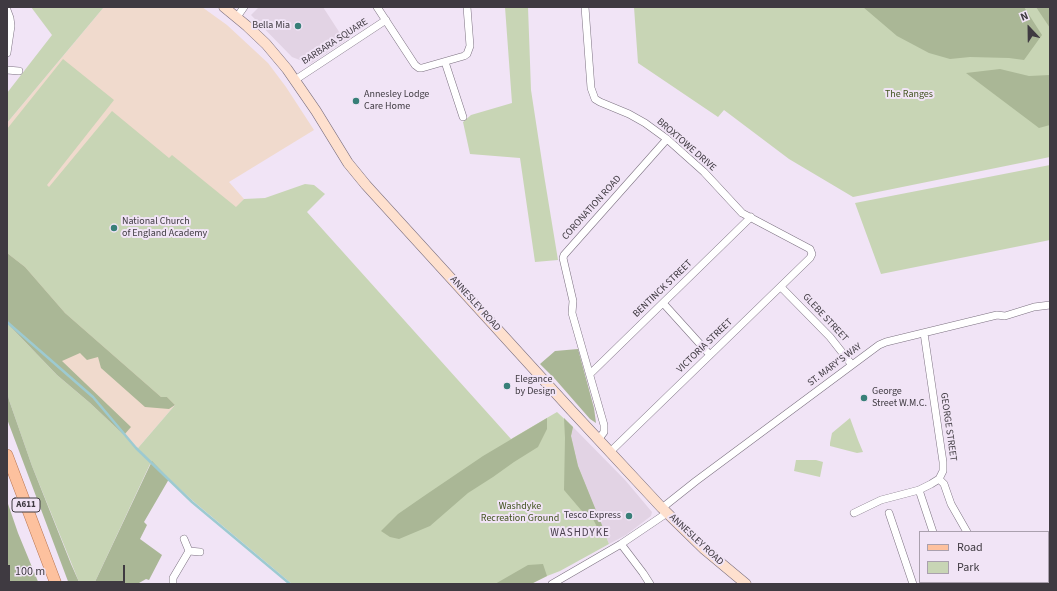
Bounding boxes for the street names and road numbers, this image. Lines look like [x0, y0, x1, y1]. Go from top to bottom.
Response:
street label: BARBARA SQUARE [300, 16, 370, 68]
street label: BROXTOWE DRIVE [654, 116, 718, 174]
street label: CORONATION ROAD [560, 173, 624, 243]
street label: BENTINCK STREET [631, 258, 695, 320]
street label: ANNESLEY ROAD [447, 274, 503, 334]
street label: GLEBE STREET [800, 291, 850, 345]
street label: VICTORIA STREET [675, 316, 735, 376]
street label: ST. MARY'S WAY [806, 341, 864, 389]
street label: GEORGE STREET [937, 392, 959, 462]
road number: A611 [12, 498, 40, 512]
street label: ANNESLEY ROAD [666, 512, 726, 568]

